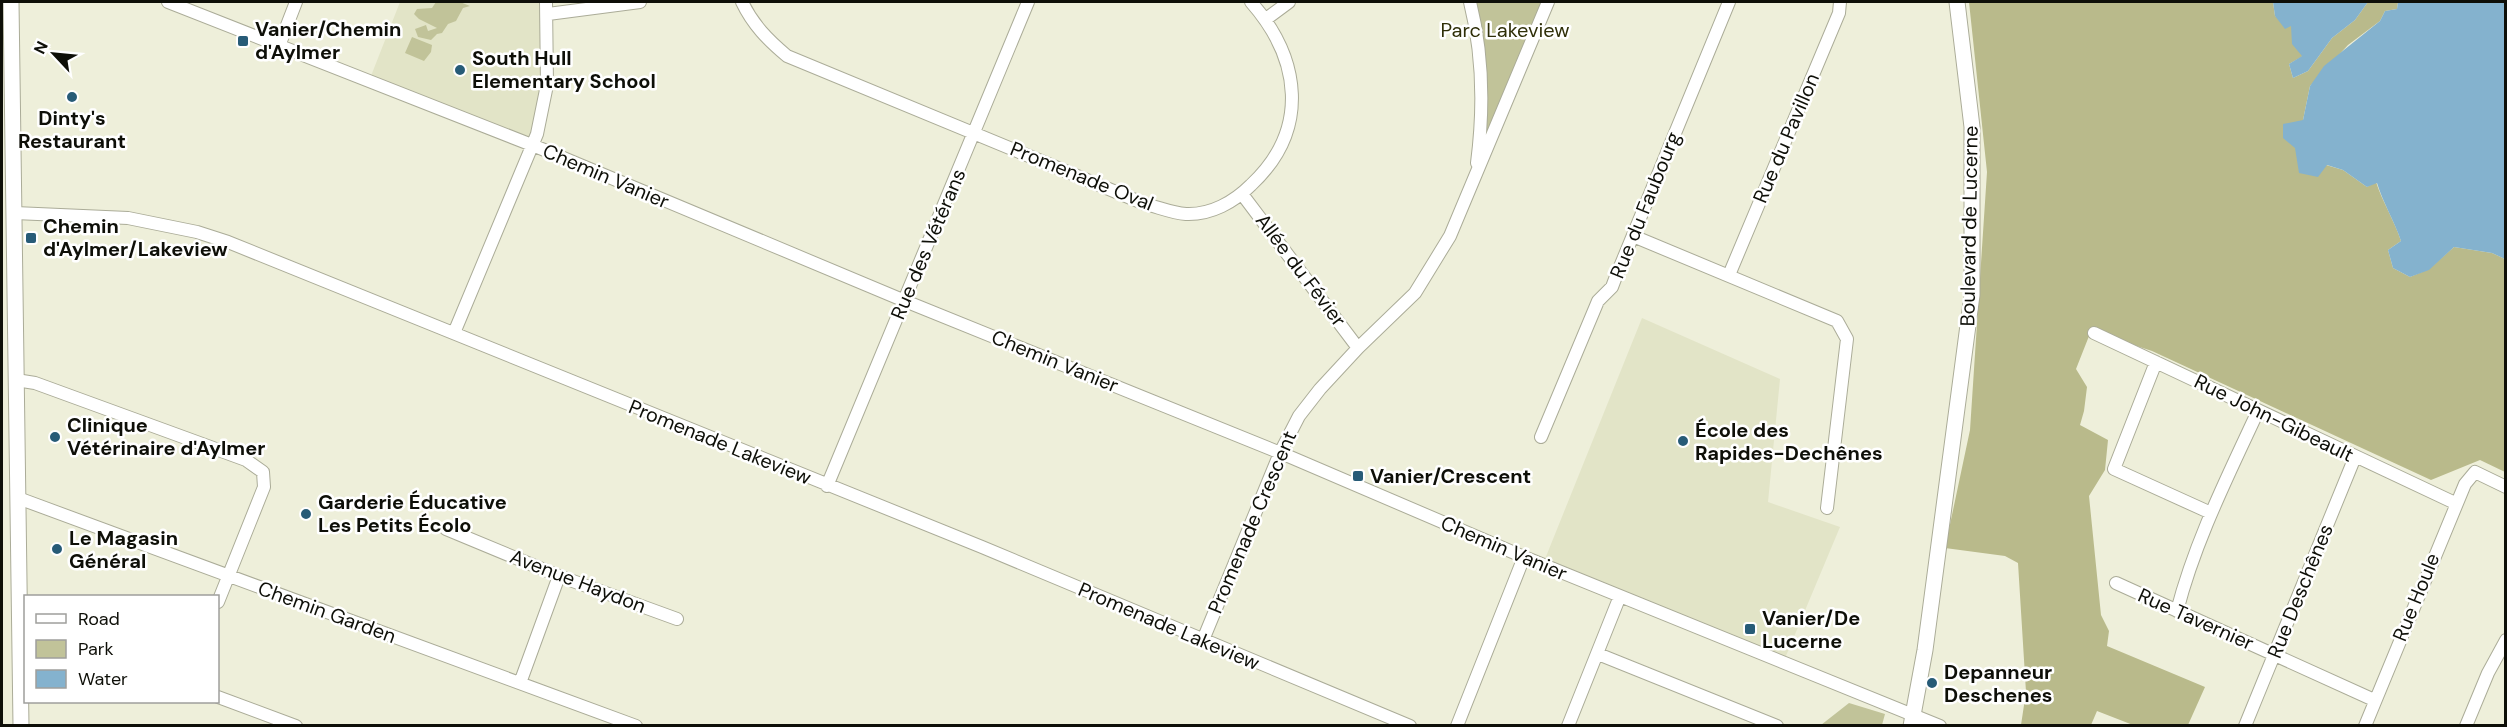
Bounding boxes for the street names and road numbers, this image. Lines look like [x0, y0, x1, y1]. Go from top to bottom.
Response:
street label: Rue du Pavillon [1747, 69, 1825, 207]
street label: Boulevard de Lucerne [1954, 125, 1984, 327]
street label: Rue du Faubourg [1604, 128, 1686, 282]
street label: Promenade Oval [1007, 135, 1157, 217]
street label: Chemin Vanier [539, 138, 673, 214]
street label: Rue des Vétérans [885, 165, 971, 323]
street label: Allée du Févier [1250, 208, 1352, 332]
street label: Chemin Vanier [988, 324, 1122, 398]
street label: Rue John-Gibeault [2190, 368, 2358, 468]
street label: Promenade Lakeview [625, 394, 815, 490]
street label: Promenade Crescent [1202, 427, 1302, 617]
street label: Chemin Vanier [1437, 510, 1571, 586]
street label: Rue Deschênes [2261, 520, 2339, 662]
street label: Avenue Haydon [506, 543, 650, 619]
street label: Rue Houle [2387, 549, 2445, 645]
street label: Chemin Garden [254, 575, 400, 649]
street label: Promenade Lakeview [1074, 576, 1264, 676]
street label: Rue Tavernier [2134, 582, 2258, 656]

